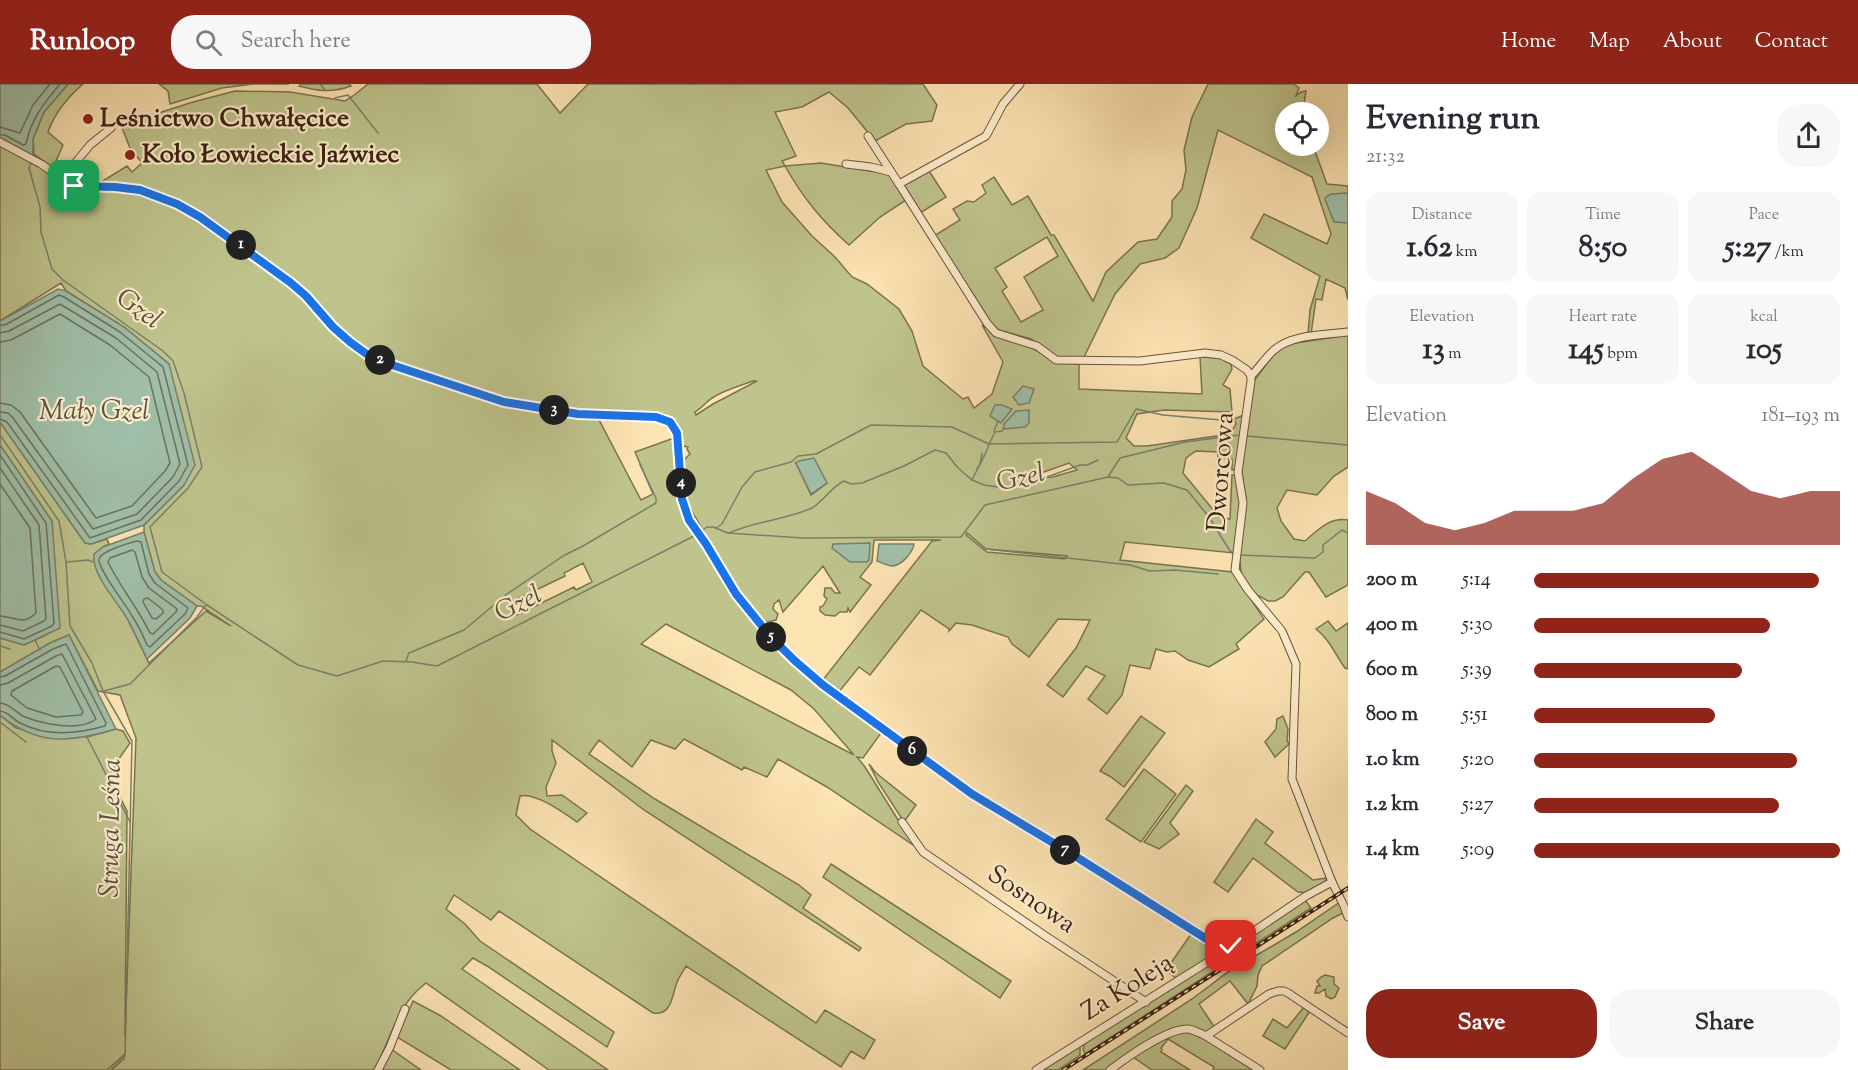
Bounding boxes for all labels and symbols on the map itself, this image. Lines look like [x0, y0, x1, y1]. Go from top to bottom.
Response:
place label: Leśnictwo Chwałęcice [100, 101, 349, 138]
marker: Leśnictwo Chwałęcice [81, 112, 95, 126]
place label: Koło Łowieckie Jaźwiec [142, 137, 399, 174]
marker: Koło Łowieckie Jaźwiec [123, 148, 137, 162]
pin [48, 160, 99, 211]
pin: 1 [226, 230, 256, 260]
water label: Gzel [107, 280, 169, 340]
pin: 2 [365, 345, 395, 375]
water label: Mały Gzel [39, 393, 149, 432]
pin: 3 [539, 395, 569, 425]
street label: Dworcowa [1199, 411, 1245, 533]
water label: Gzel [993, 455, 1049, 503]
pin: 4 [666, 468, 696, 498]
water label: Gzel [489, 577, 549, 633]
pin: 5 [756, 622, 786, 652]
pin: 6 [897, 736, 927, 766]
water label: Struga Leśna [91, 758, 133, 898]
pin: 7 [1050, 835, 1080, 865]
street label: Sosnowa [979, 857, 1083, 943]
pin [1205, 920, 1256, 971]
street label: Za Koleją [1075, 945, 1181, 1031]

